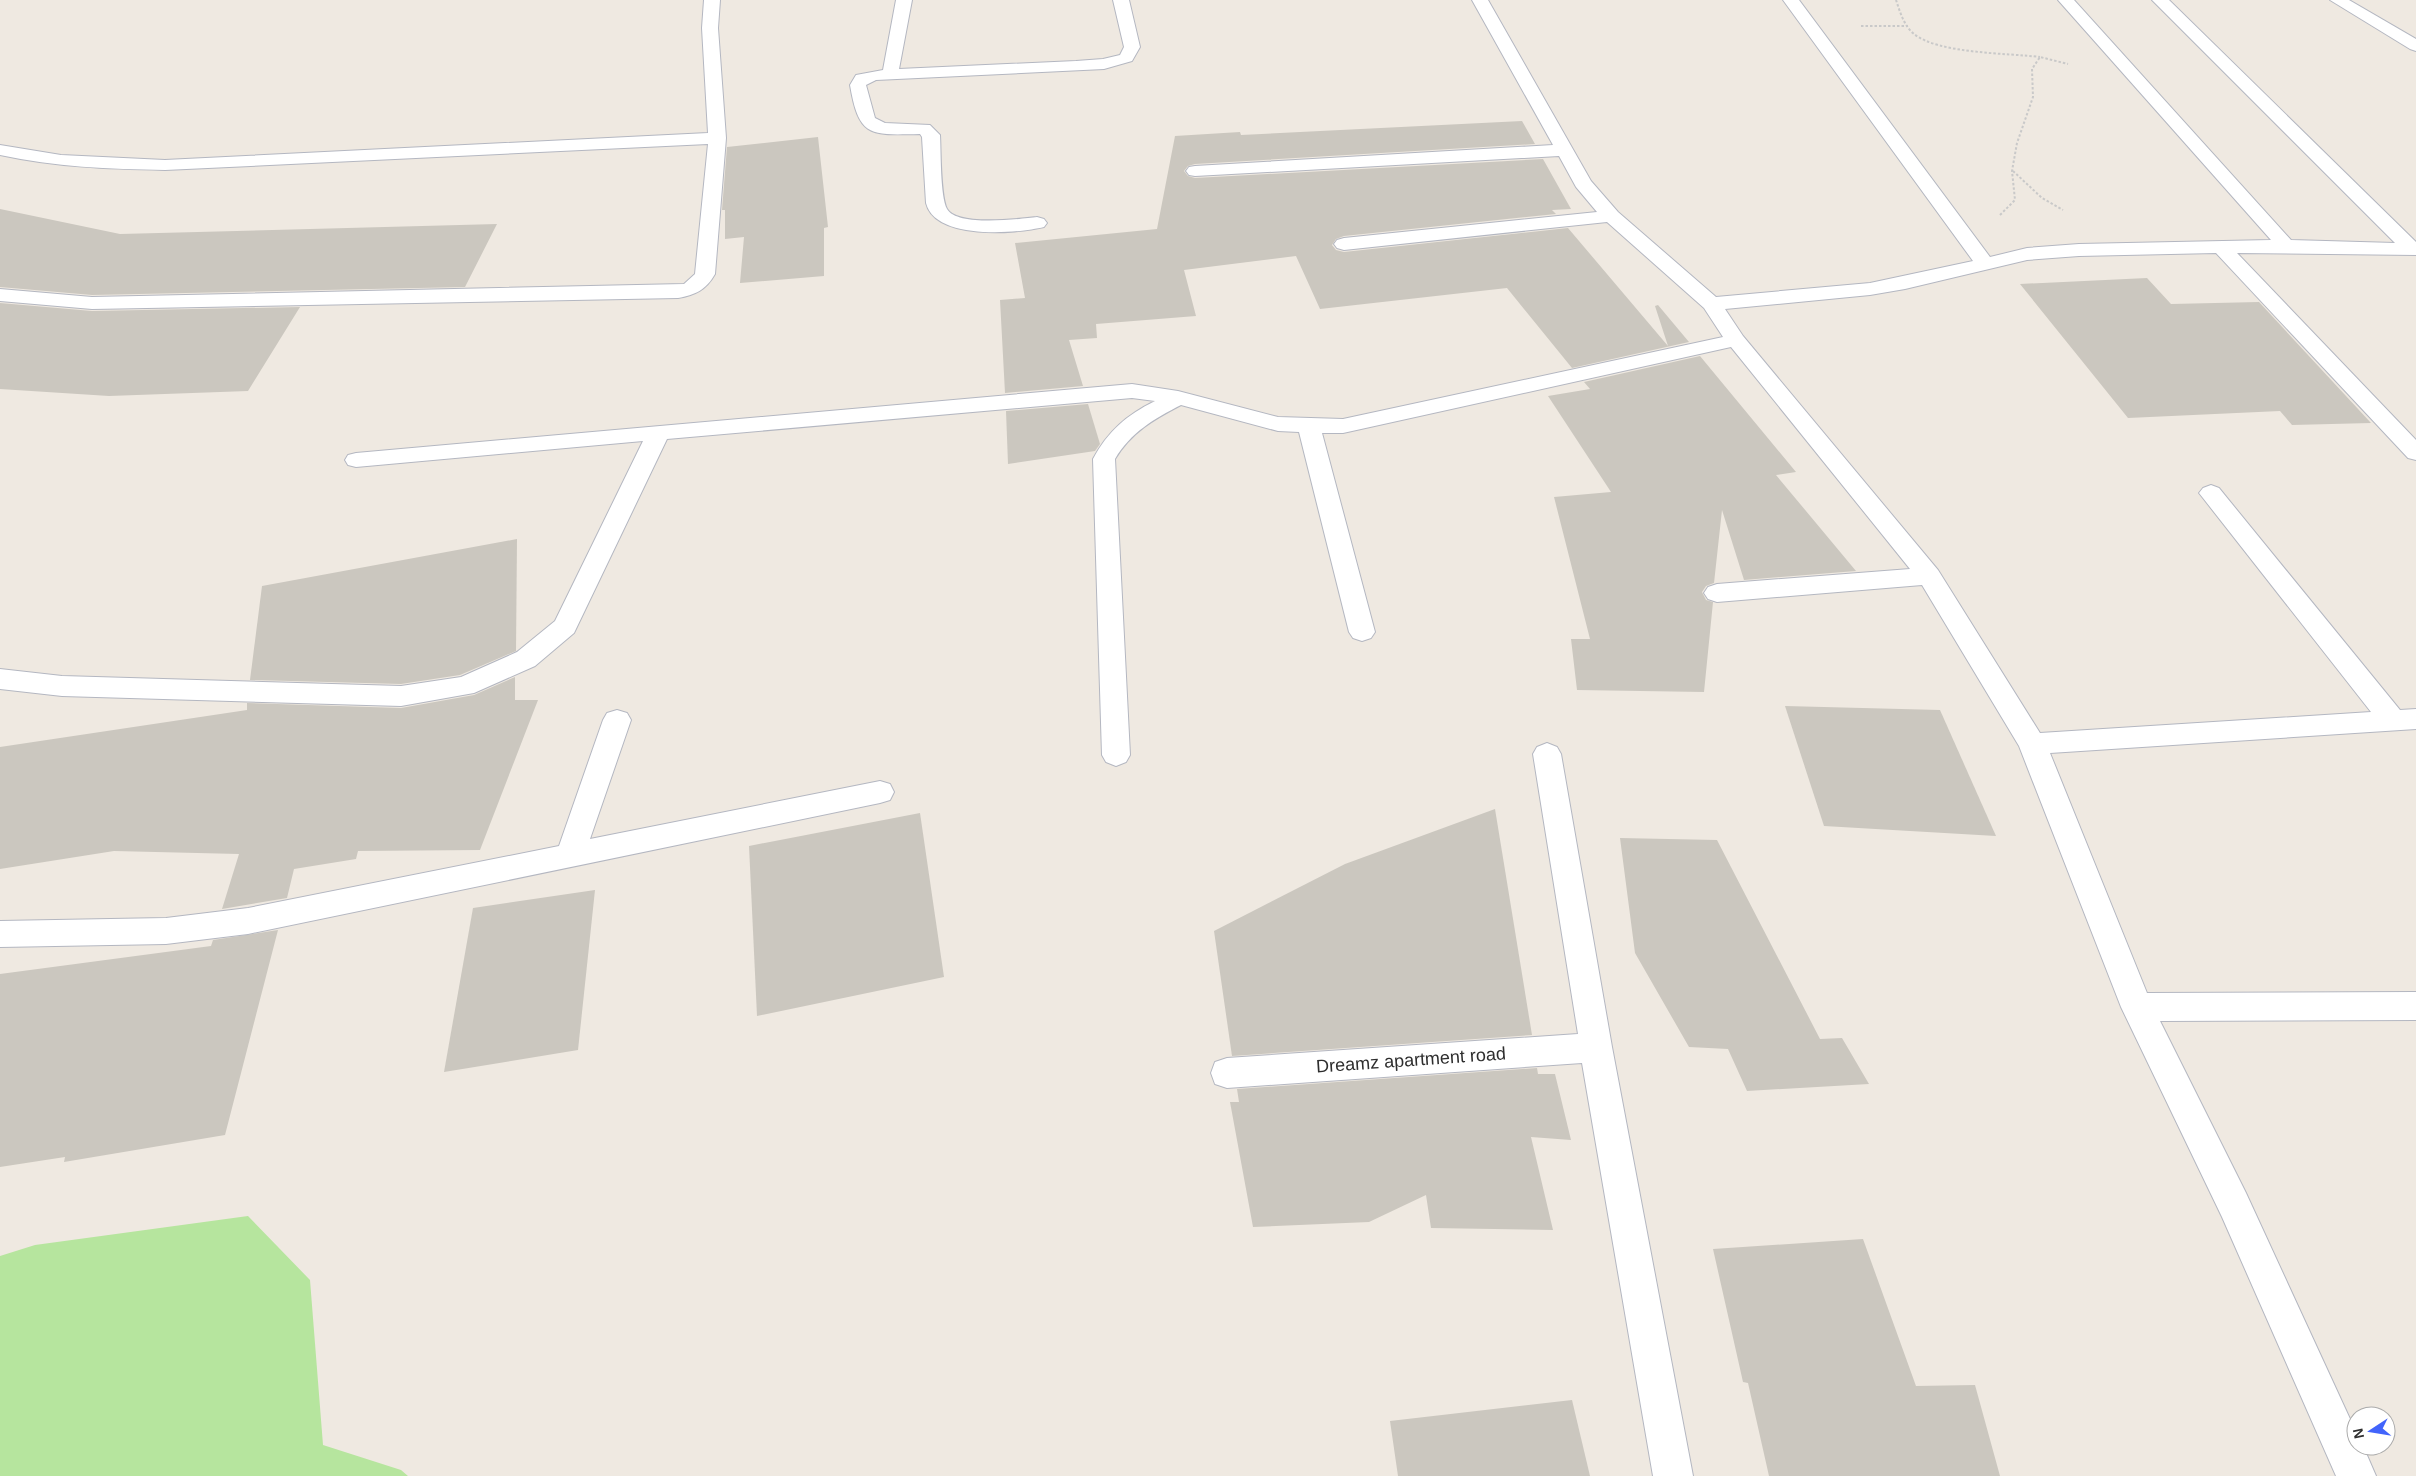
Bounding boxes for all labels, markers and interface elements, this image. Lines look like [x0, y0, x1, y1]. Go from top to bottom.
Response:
street label: Dreamz apartment road [1315, 1043, 1507, 1077]
north arrow [2346, 1406, 2396, 1456]
text: N [2349, 1427, 2367, 1440]

